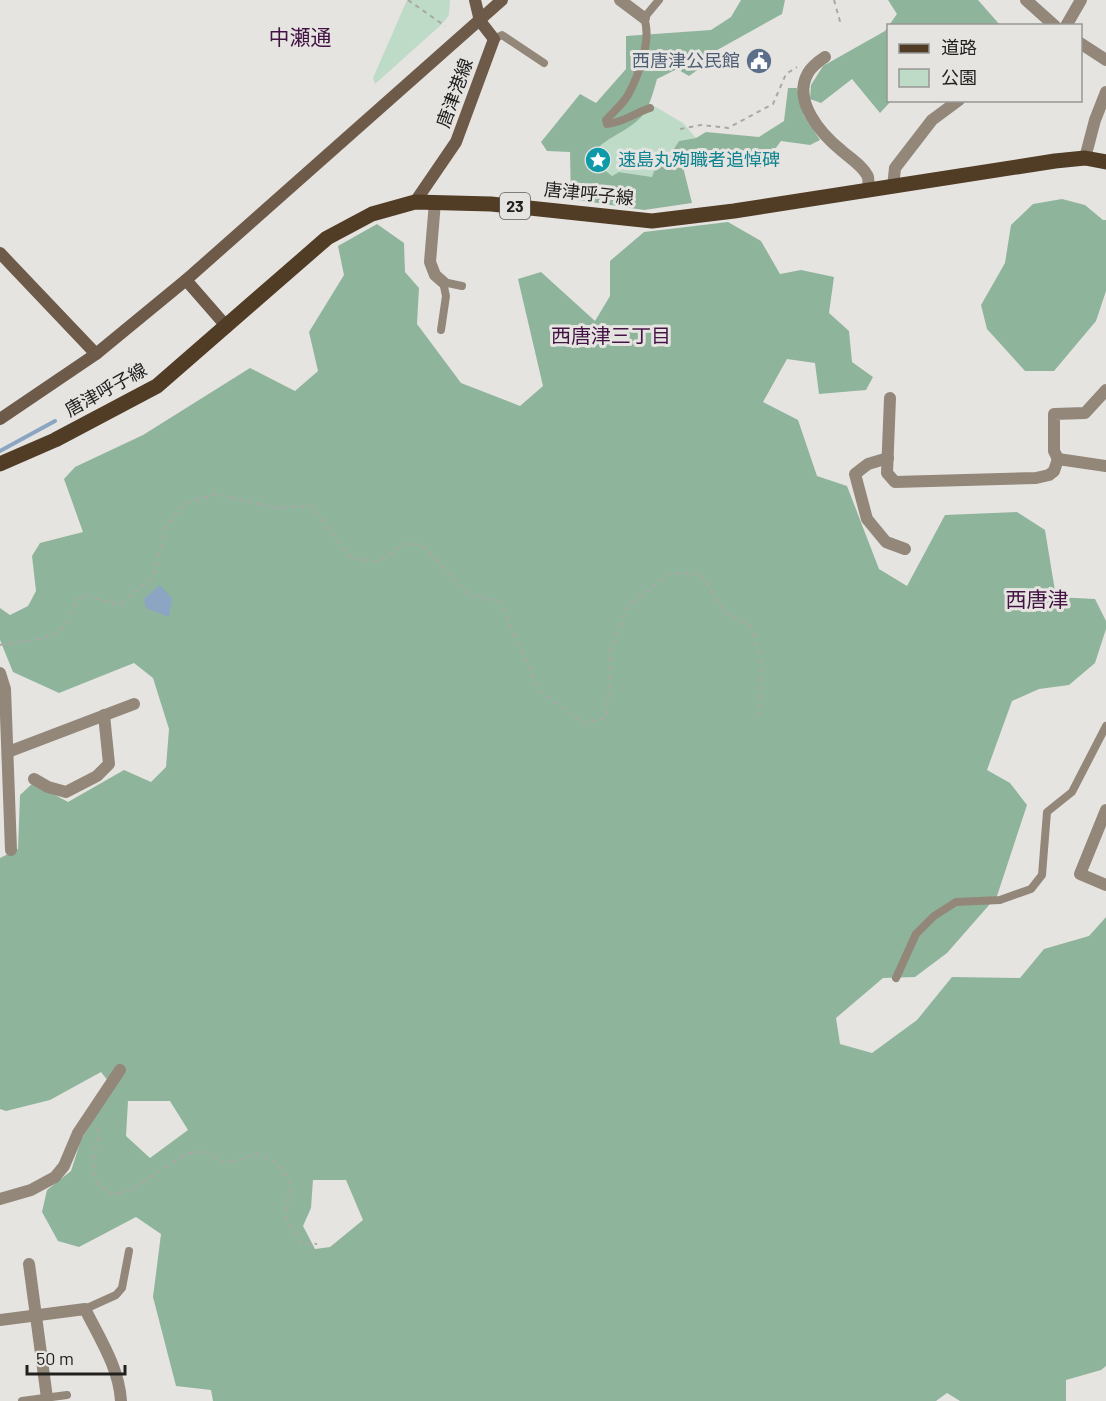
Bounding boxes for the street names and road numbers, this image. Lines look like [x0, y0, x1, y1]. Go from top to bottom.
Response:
street label: 唐津港線 [431, 55, 477, 130]
street label: 唐津呼子線 [543, 177, 635, 209]
road number: 23 [500, 193, 530, 219]
street label: 唐津呼子線 [61, 358, 150, 421]

